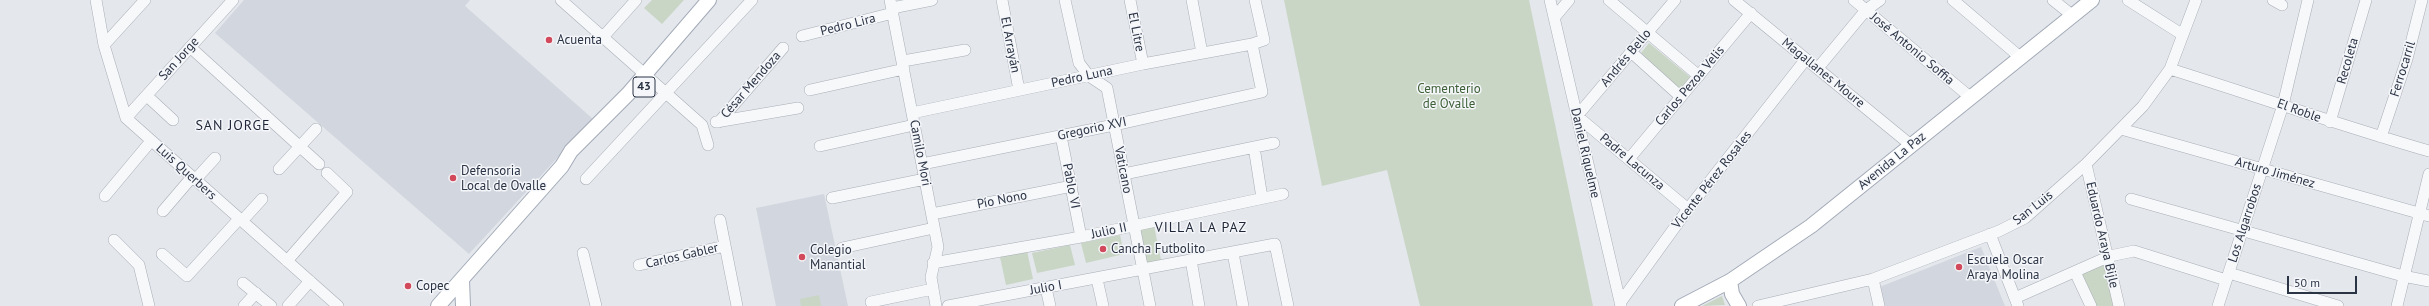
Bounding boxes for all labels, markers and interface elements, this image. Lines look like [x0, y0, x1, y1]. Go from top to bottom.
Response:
street label: José Antonio Soffia [1867, 9, 1957, 89]
street label: Pedro Lira [819, 11, 877, 39]
street label: El Litre [1125, 11, 1147, 53]
street label: El Arrayán [997, 16, 1023, 74]
street label: Andrés Bello [1597, 26, 1655, 90]
place label: Acuenta [557, 32, 602, 48]
street label: San Jorge [156, 34, 202, 84]
marker: Acuenta [544, 35, 554, 45]
street label: Magallanes Moure [1778, 35, 1868, 111]
street label: Recoleta [2334, 36, 2362, 86]
street label: Ferrocarril [2387, 39, 2419, 99]
street label: Carlos Pezoa Velis [1652, 43, 1728, 129]
street label: César Mendoza [718, 48, 784, 122]
street label: Pedro Luna [1050, 63, 1114, 91]
road number: 43 [633, 77, 655, 97]
park label: Cementerio de Ovalle [1417, 81, 1481, 112]
street label: El Roble [2275, 96, 2323, 126]
street label: Daniel Riquelme [1567, 106, 1603, 200]
street label: Gregorio XVI [1056, 114, 1128, 144]
district label: SAN JORGE [195, 118, 271, 134]
street label: Camilo Mori [906, 119, 934, 187]
street label: Vicente Pérez Rosales [1669, 128, 1755, 232]
street label: Avenida La Paz [1855, 129, 1929, 193]
street label: Padre Lacunza [1596, 130, 1668, 194]
street label: Luis Querbers [152, 141, 220, 203]
street label: Vaticano [1111, 145, 1135, 195]
street label: Arturo Jiménez [2233, 154, 2317, 192]
street label: Pablo VI [1059, 162, 1083, 210]
place label: Defensoria Local de Ovalle [461, 163, 546, 194]
marker: Defensoria Local de Ovalle [448, 173, 458, 183]
street label: Eduardo Araya Bijle [2082, 180, 2122, 290]
street label: Los Algarrobos [2225, 182, 2265, 264]
street label: Pío Nono [976, 188, 1028, 212]
street label: San Luis [2010, 188, 2056, 228]
street label: Julio II [1090, 220, 1128, 242]
district label: VILLA LA PAZ [1155, 220, 1247, 236]
street label: Carlos Gabler [644, 240, 720, 272]
place label: Cancha Futbolito [1111, 241, 1205, 257]
place label: Colegio Manantial [810, 242, 866, 273]
marker: Cancha Futbolito [1098, 244, 1108, 254]
marker: Colegio Manantial [797, 252, 807, 262]
place label: Escuela Oscar Araya Molina [1967, 252, 2044, 283]
marker: Escuela Oscar Araya Molina [1954, 262, 1964, 272]
scale bar [2289, 268, 2359, 294]
text: 50 m [2294, 275, 2320, 290]
place label: Copec [416, 278, 449, 294]
street label: Julio I [1029, 278, 1063, 298]
marker: Copec [403, 281, 413, 291]

